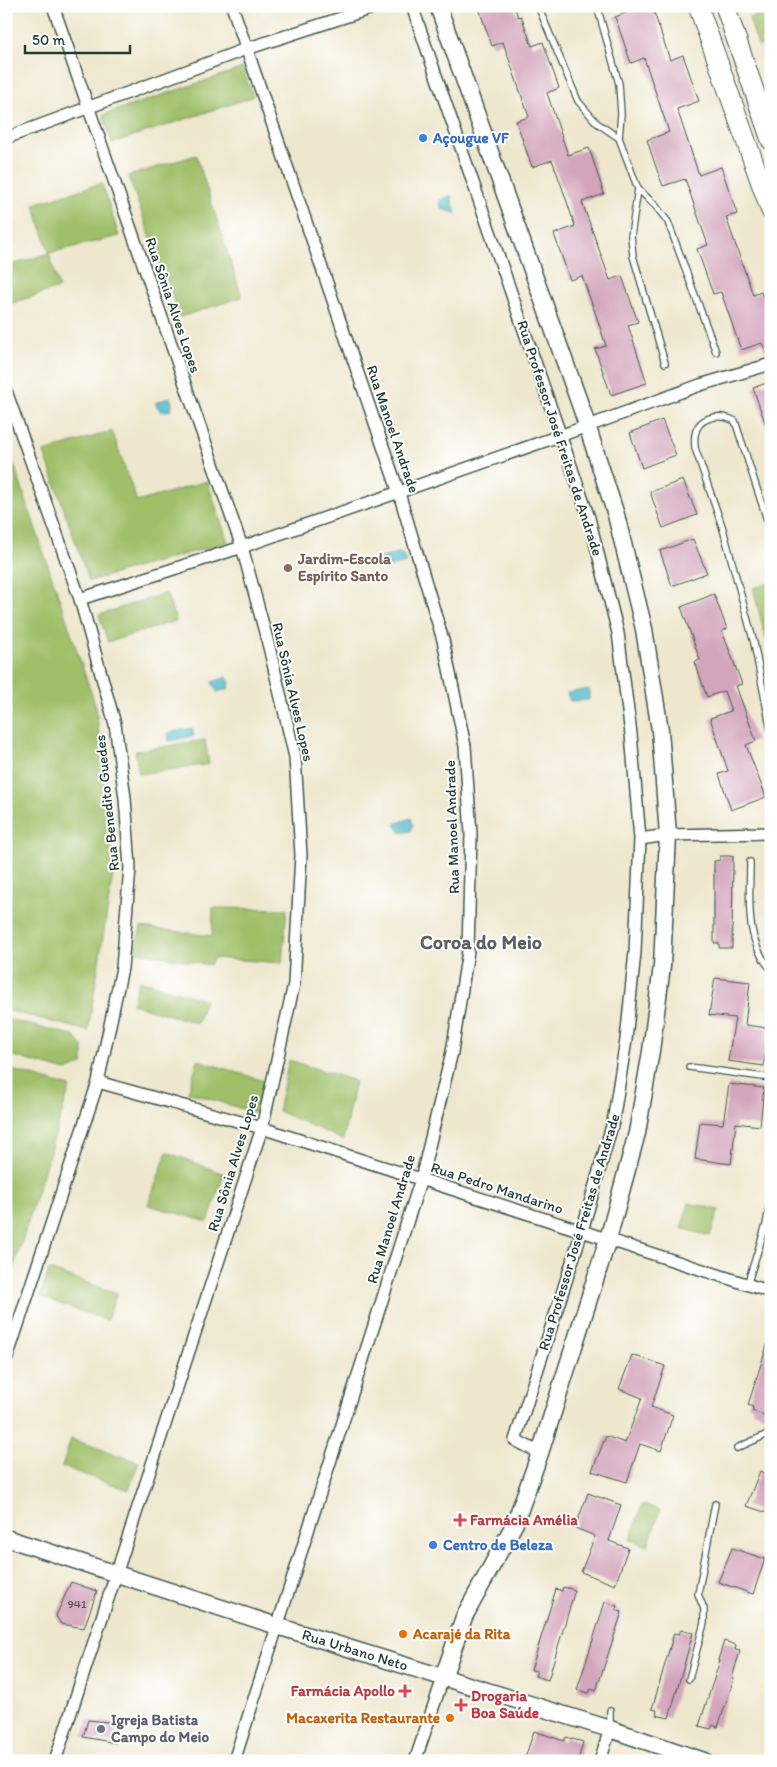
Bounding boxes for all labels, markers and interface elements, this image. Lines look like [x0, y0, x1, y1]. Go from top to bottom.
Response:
scale bar [25, 22, 130, 54]
text: 50 m [32, 31, 65, 49]
place label: Açougue VF [432, 129, 509, 148]
marker: Açougue VF [417, 132, 429, 144]
street label: Rua Sônia Alves Lopes [141, 235, 205, 375]
street label: Rua Professor José Freitas de Andrade [513, 318, 607, 558]
street label: Rua Manoel Andrade [363, 363, 423, 495]
place label: Jardim-Escola Espírito Santo [297, 550, 391, 586]
marker: Jardim-Escola Espírito Santo [282, 562, 294, 574]
street label: Rua Sônia Alves Lopes [268, 621, 318, 764]
street label: Rua Benedito Guedes [91, 734, 123, 872]
street label: Rua Manoel Andrade [441, 760, 463, 894]
district label: Coroa do Meio [420, 930, 542, 954]
street label: Rua Sônia Alves Lopes [204, 1092, 262, 1234]
street label: Rua Professor José Freitas de Andrade [534, 1111, 624, 1353]
street label: Rua Manoel Andrade [363, 1152, 419, 1286]
street label: Rua Pedro Mandarino [429, 1158, 565, 1218]
place label: Farmácia Amélia [470, 1511, 578, 1529]
marker: Farmácia Amélia [454, 1514, 466, 1526]
place label: Centro de Beleza [443, 1536, 553, 1554]
marker: Centro de Beleza [427, 1539, 439, 1551]
house number: 941 [67, 1597, 87, 1611]
street label: Rua Urbano Neto [300, 1625, 410, 1675]
place label: Acarajé da Rita [412, 1625, 511, 1644]
marker: Acarajé da Rita [397, 1628, 409, 1640]
place label: Farmácia Apollo [291, 1682, 395, 1701]
marker: Farmácia Apollo [399, 1685, 411, 1697]
place label: Drogaria Boa Saúde [471, 1687, 539, 1722]
marker: Drogaria Boa Saúde [455, 1699, 467, 1711]
place label: Macaxerita Restaurante [286, 1709, 440, 1727]
place label: Igreja Batista Campo do Meio [111, 1711, 209, 1747]
marker: Macaxerita Restaurante [444, 1712, 456, 1724]
marker: Igreja Batista Campo do Meio [95, 1723, 107, 1735]

